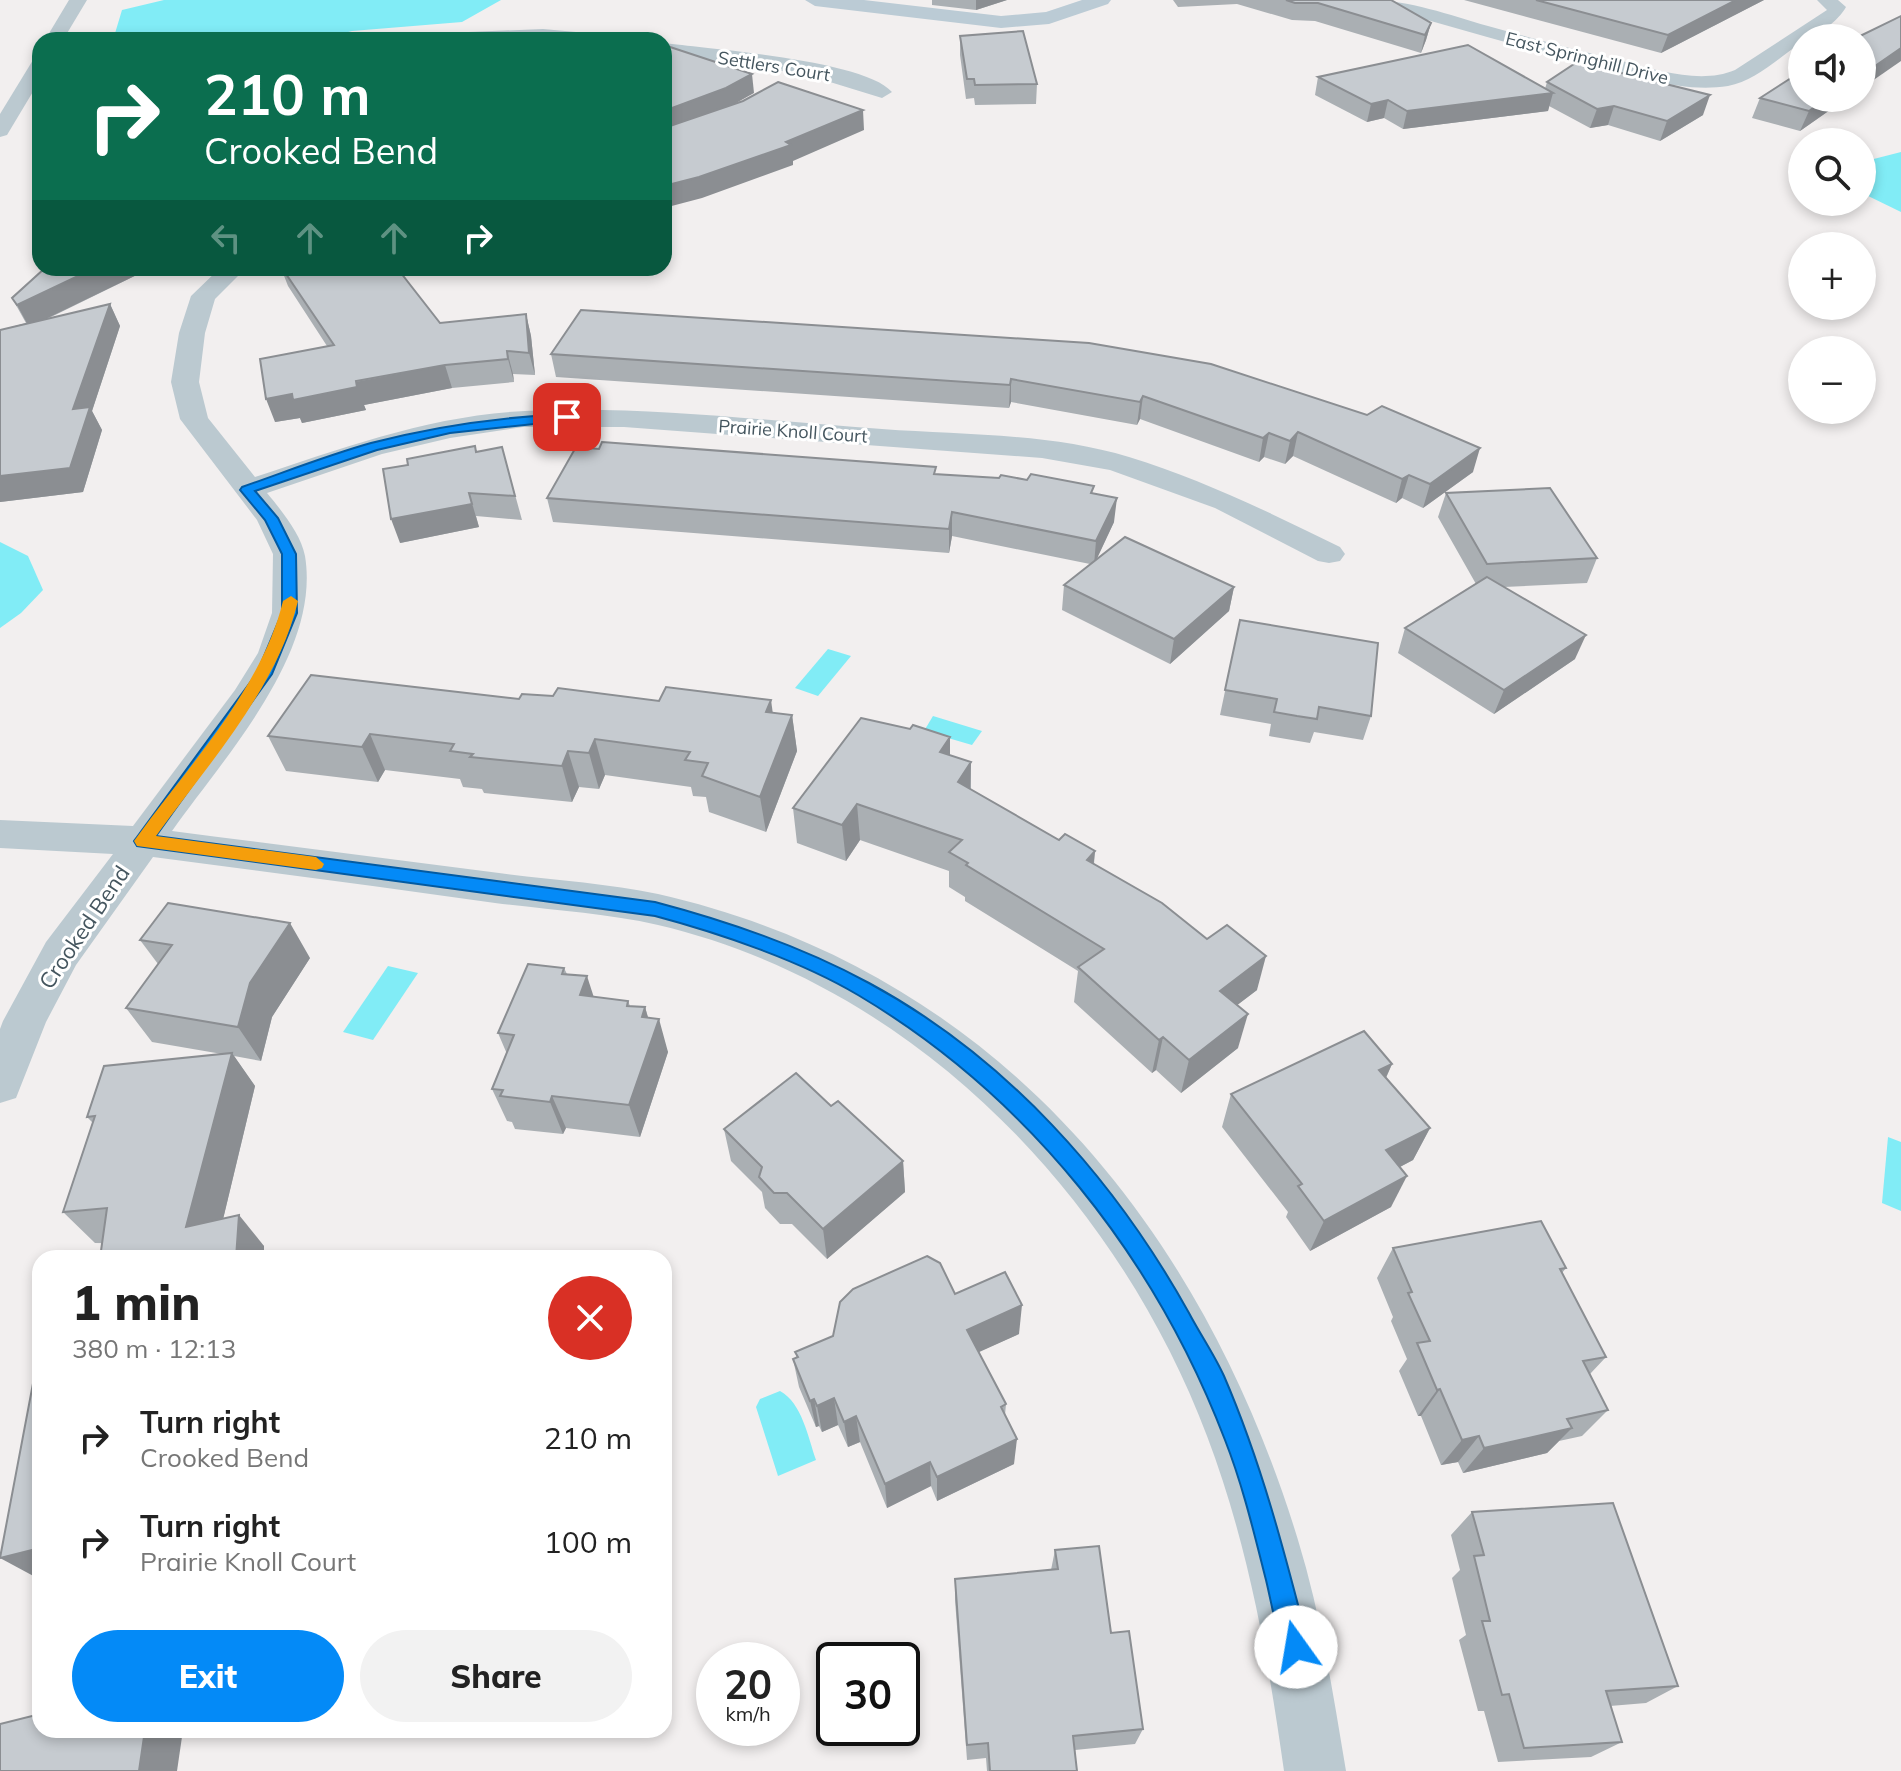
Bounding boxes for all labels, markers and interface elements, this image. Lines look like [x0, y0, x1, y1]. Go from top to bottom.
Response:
map controls [1788, 24, 1876, 424]
button: sound [1788, 24, 1876, 112]
street label: East Springhill Drive [1503, 27, 1671, 89]
street label: Settlers Court [716, 46, 832, 86]
text: 210 m [204, 59, 371, 129]
icon: right [72, 64, 176, 168]
text: Crooked Bend [204, 128, 438, 173]
button: search [1788, 128, 1876, 216]
icon: left [204, 216, 248, 260]
icon: ahead [288, 216, 332, 260]
icon: ahead [372, 216, 416, 260]
icon: right [456, 216, 500, 260]
button: + [1788, 232, 1876, 320]
button: − [1788, 336, 1876, 424]
pin [533, 383, 601, 451]
icon: arrive [545, 395, 589, 439]
street label: Prairie Knoll Court [718, 414, 868, 448]
street label: Crooked Bend [32, 860, 136, 994]
text: 1 min [72, 1272, 201, 1332]
button: close [548, 1276, 632, 1360]
text: 380 m · 12:13 [72, 1332, 236, 1365]
text: Turn right [140, 1403, 280, 1441]
icon: right [72, 1416, 116, 1460]
text: 210 m [544, 1419, 632, 1457]
text: Crooked Bend [140, 1441, 309, 1474]
text: Turn right [140, 1507, 280, 1545]
icon: right [72, 1520, 116, 1564]
text: 100 m [544, 1523, 632, 1561]
text: Prairie Knoll Court [140, 1545, 356, 1578]
position arrow [1254, 1605, 1338, 1689]
button: Exit [72, 1630, 344, 1722]
button: Share [360, 1630, 632, 1722]
speed limit sign: 30 [816, 1642, 920, 1746]
text: 20 [724, 1659, 772, 1709]
text: km/h [725, 1701, 771, 1726]

